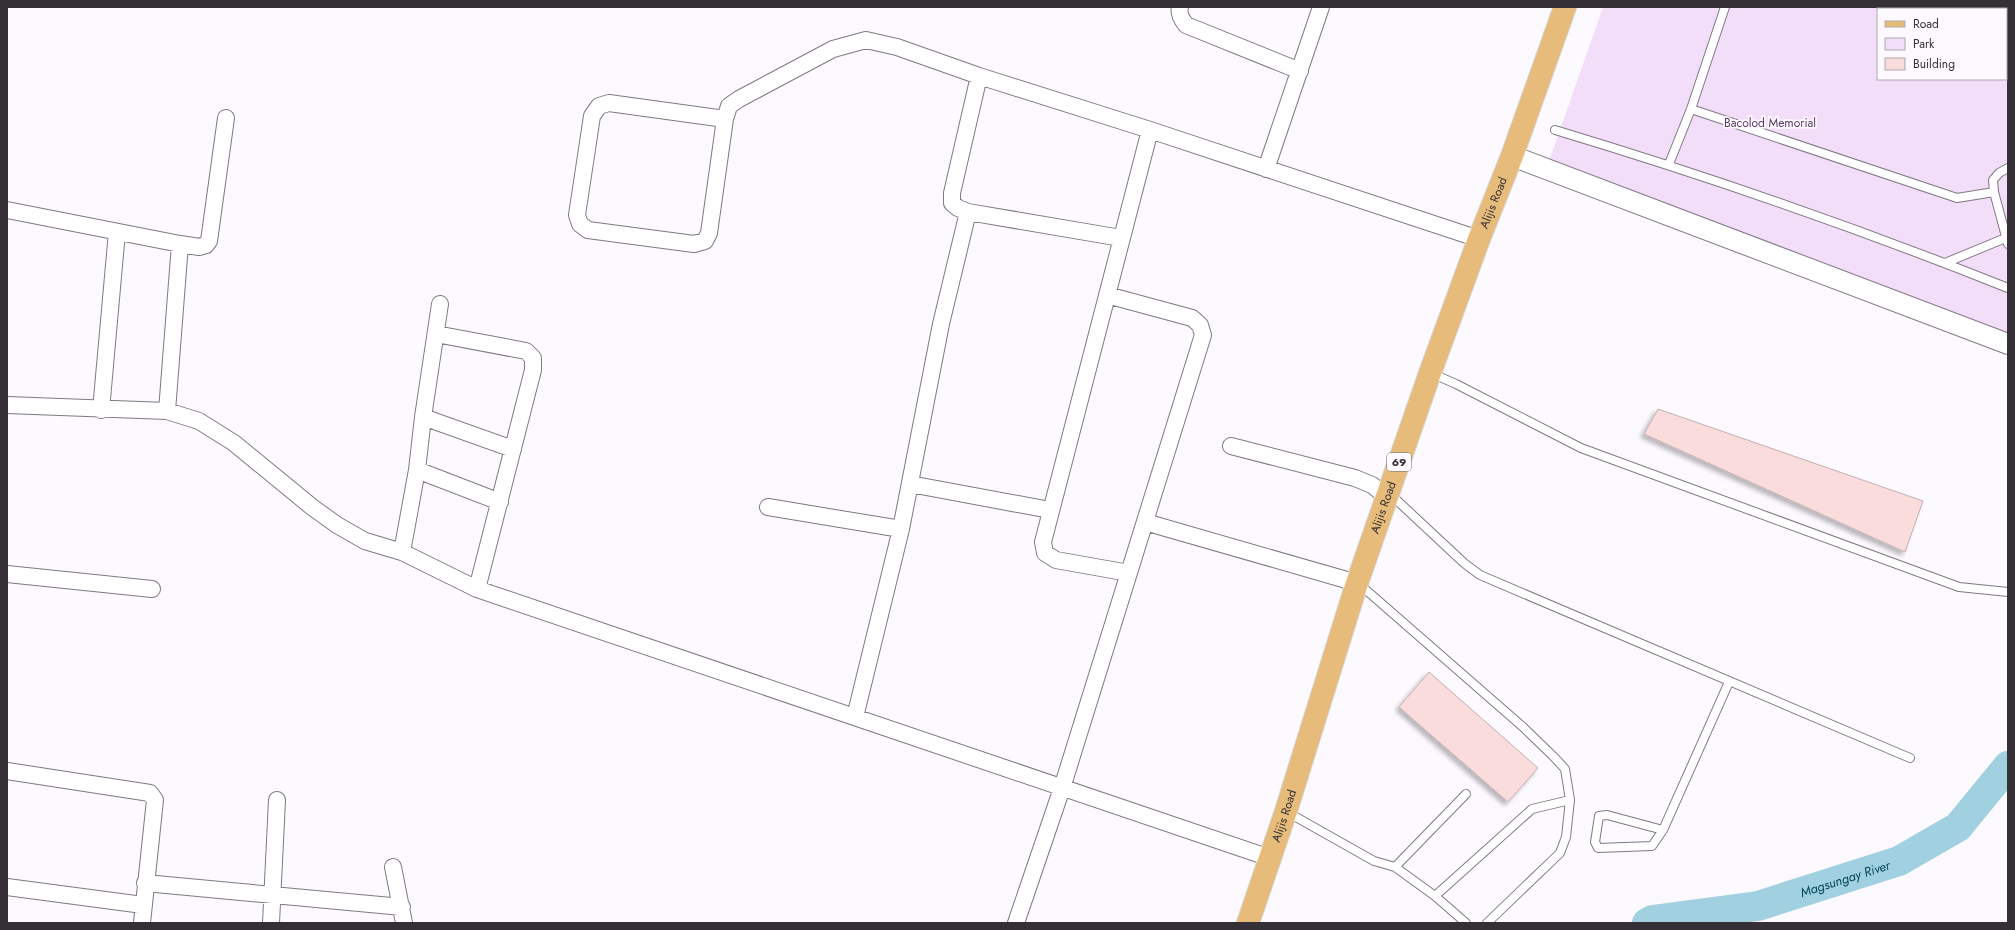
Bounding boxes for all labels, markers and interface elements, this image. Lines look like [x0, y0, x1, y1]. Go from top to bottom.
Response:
legend [1877, 8, 2007, 80]
text: Road [1913, 15, 1939, 33]
text: Park [1913, 35, 1935, 53]
text: Building [1913, 55, 1955, 73]
park label: Bacolod Memorial [1724, 114, 1816, 132]
street label: Alijis Road [1475, 174, 1512, 231]
road number: 69 [1387, 453, 1411, 471]
street label: Alijis Road [1366, 479, 1401, 536]
street label: Alijis Road [1267, 787, 1301, 845]
water label: Magsungay River [1798, 855, 1893, 902]

